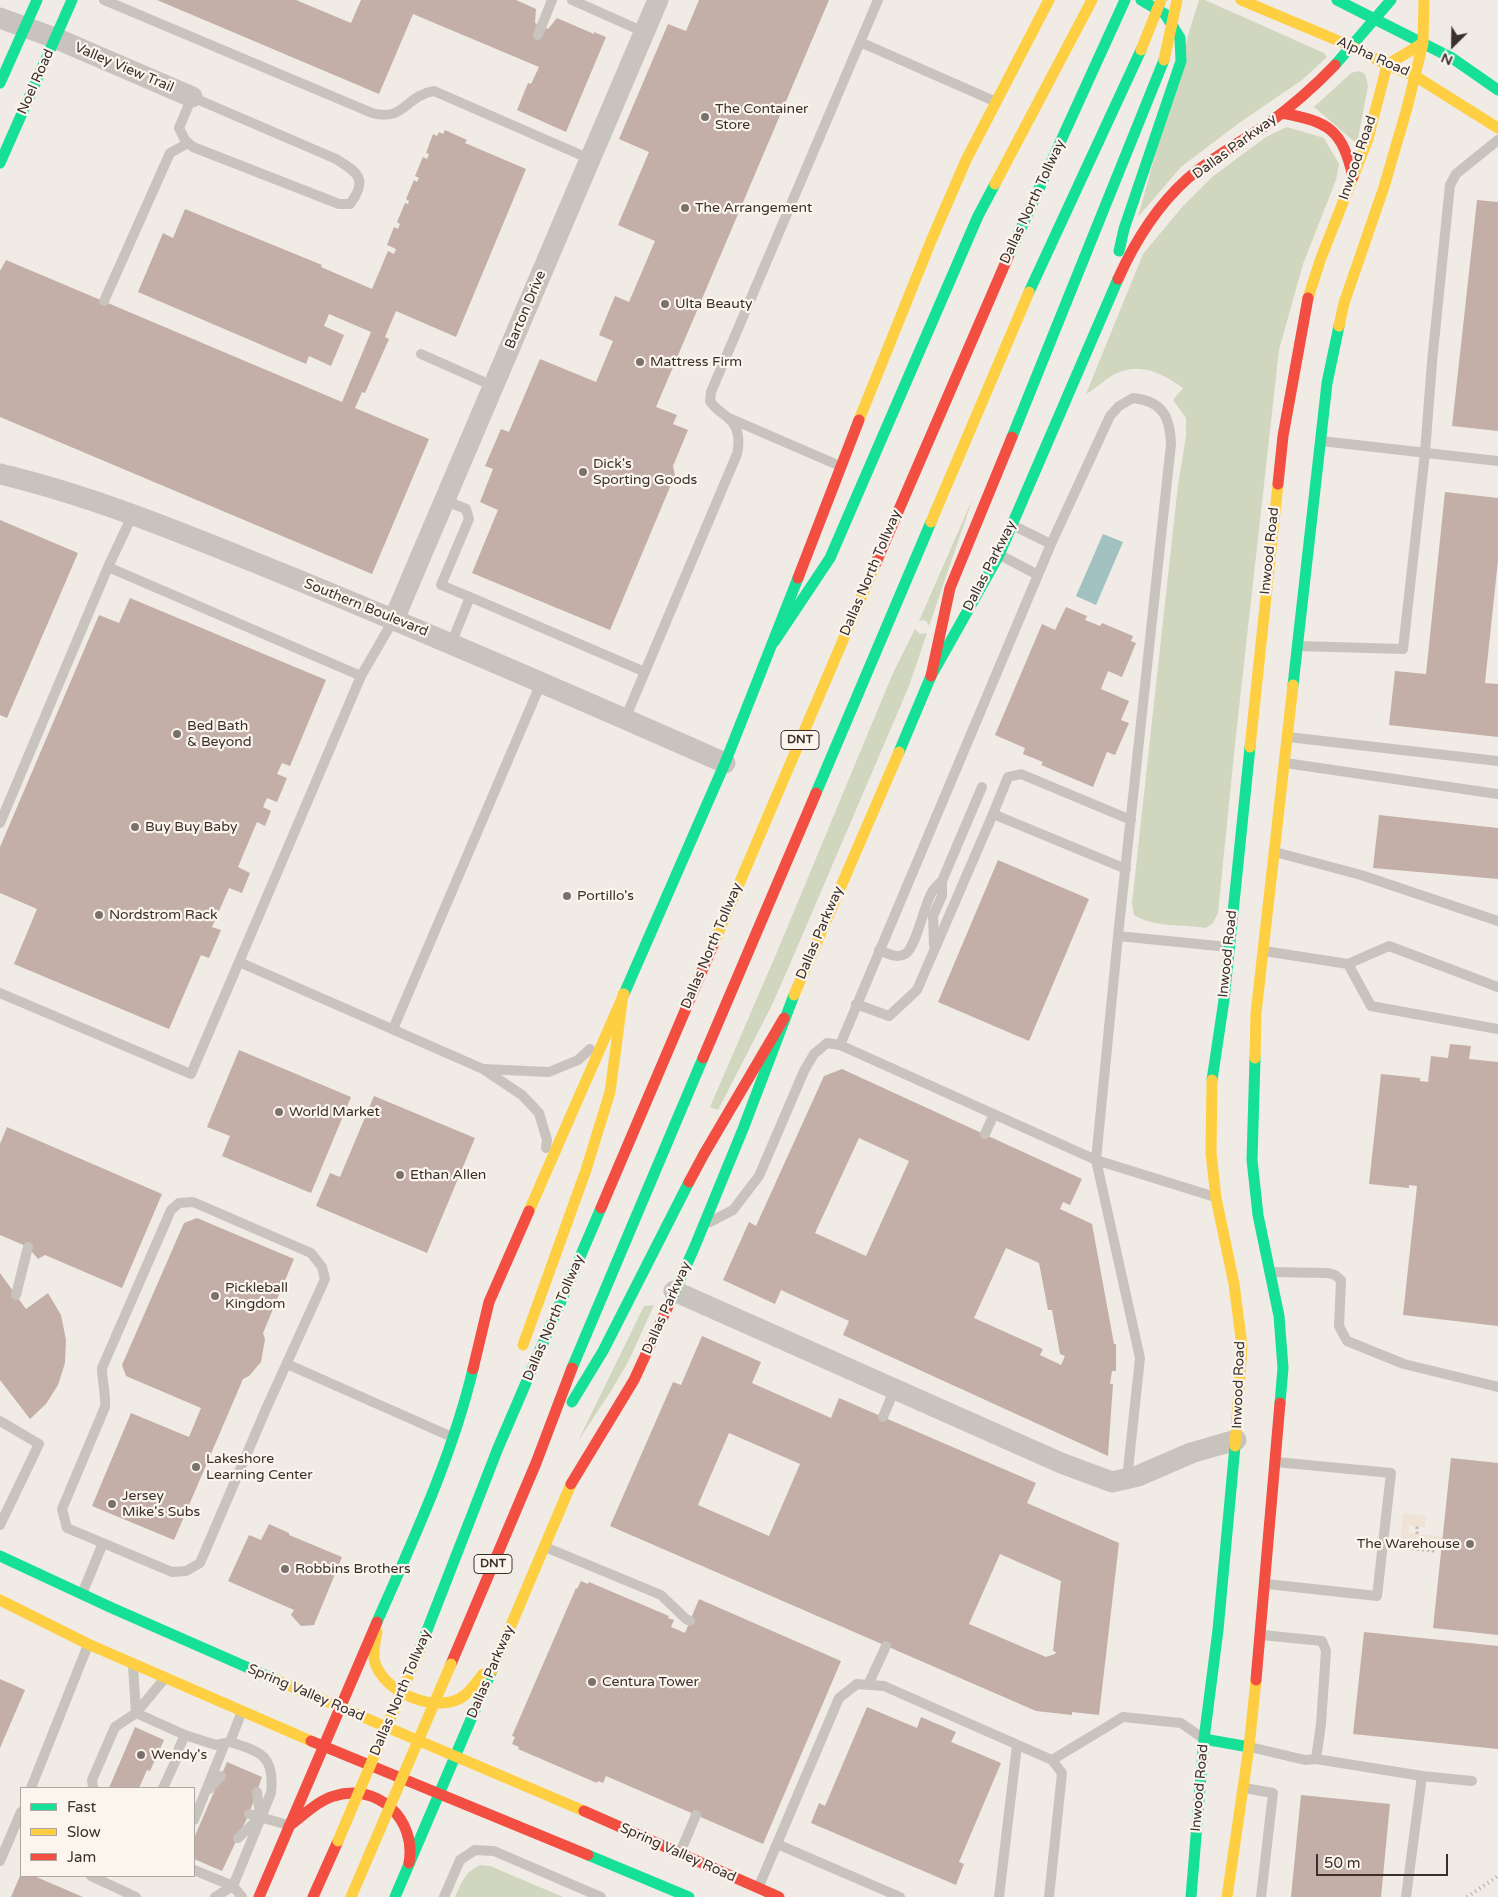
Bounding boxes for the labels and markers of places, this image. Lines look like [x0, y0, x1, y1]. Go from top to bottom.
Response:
place label: The Container Store [715, 101, 808, 134]
marker: The Container Store [699, 111, 711, 123]
place label: The Arrangement [695, 200, 812, 216]
marker: The Arrangement [679, 202, 691, 214]
place label: Ulta Beauty [675, 296, 752, 312]
marker: Ulta Beauty [659, 298, 671, 310]
place label: Mattress Firm [650, 354, 742, 370]
marker: Mattress Firm [634, 356, 646, 368]
place label: Dick's Sporting Goods [593, 456, 697, 488]
marker: Dick's Sporting Goods [577, 466, 589, 478]
place label: Bed Bath & Beyond [187, 718, 252, 750]
marker: Bed Bath & Beyond [171, 728, 183, 740]
place label: Buy Buy Baby [145, 819, 237, 835]
marker: Buy Buy Baby [129, 821, 141, 833]
place label: Portillo's [577, 888, 634, 904]
marker: Portillo's [561, 890, 573, 902]
place label: Nordstrom Rack [109, 907, 218, 923]
marker: Nordstrom Rack [93, 909, 105, 921]
place label: World Market [289, 1104, 380, 1120]
marker: World Market [273, 1106, 285, 1118]
place label: Ethan Allen [410, 1167, 486, 1183]
marker: Ethan Allen [394, 1169, 406, 1181]
place label: Pickleball Kingdom [225, 1280, 288, 1312]
marker: Pickleball Kingdom [209, 1290, 221, 1302]
place label: Lakeshore Learning Center [206, 1451, 313, 1484]
marker: Lakeshore Learning Center [190, 1461, 202, 1473]
place label: Jersey Mike's Subs [122, 1488, 200, 1520]
marker: Jersey Mike's Subs [106, 1498, 118, 1510]
place label: The Warehouse [1357, 1536, 1460, 1552]
marker: The Warehouse [1464, 1538, 1476, 1550]
place label: Robbins Brothers [295, 1561, 411, 1577]
marker: Robbins Brothers [279, 1563, 291, 1575]
place label: Centura Tower [602, 1674, 699, 1690]
marker: Centura Tower [586, 1676, 598, 1688]
place label: Wendy's [151, 1747, 207, 1763]
marker: Wendy's [135, 1749, 147, 1761]

